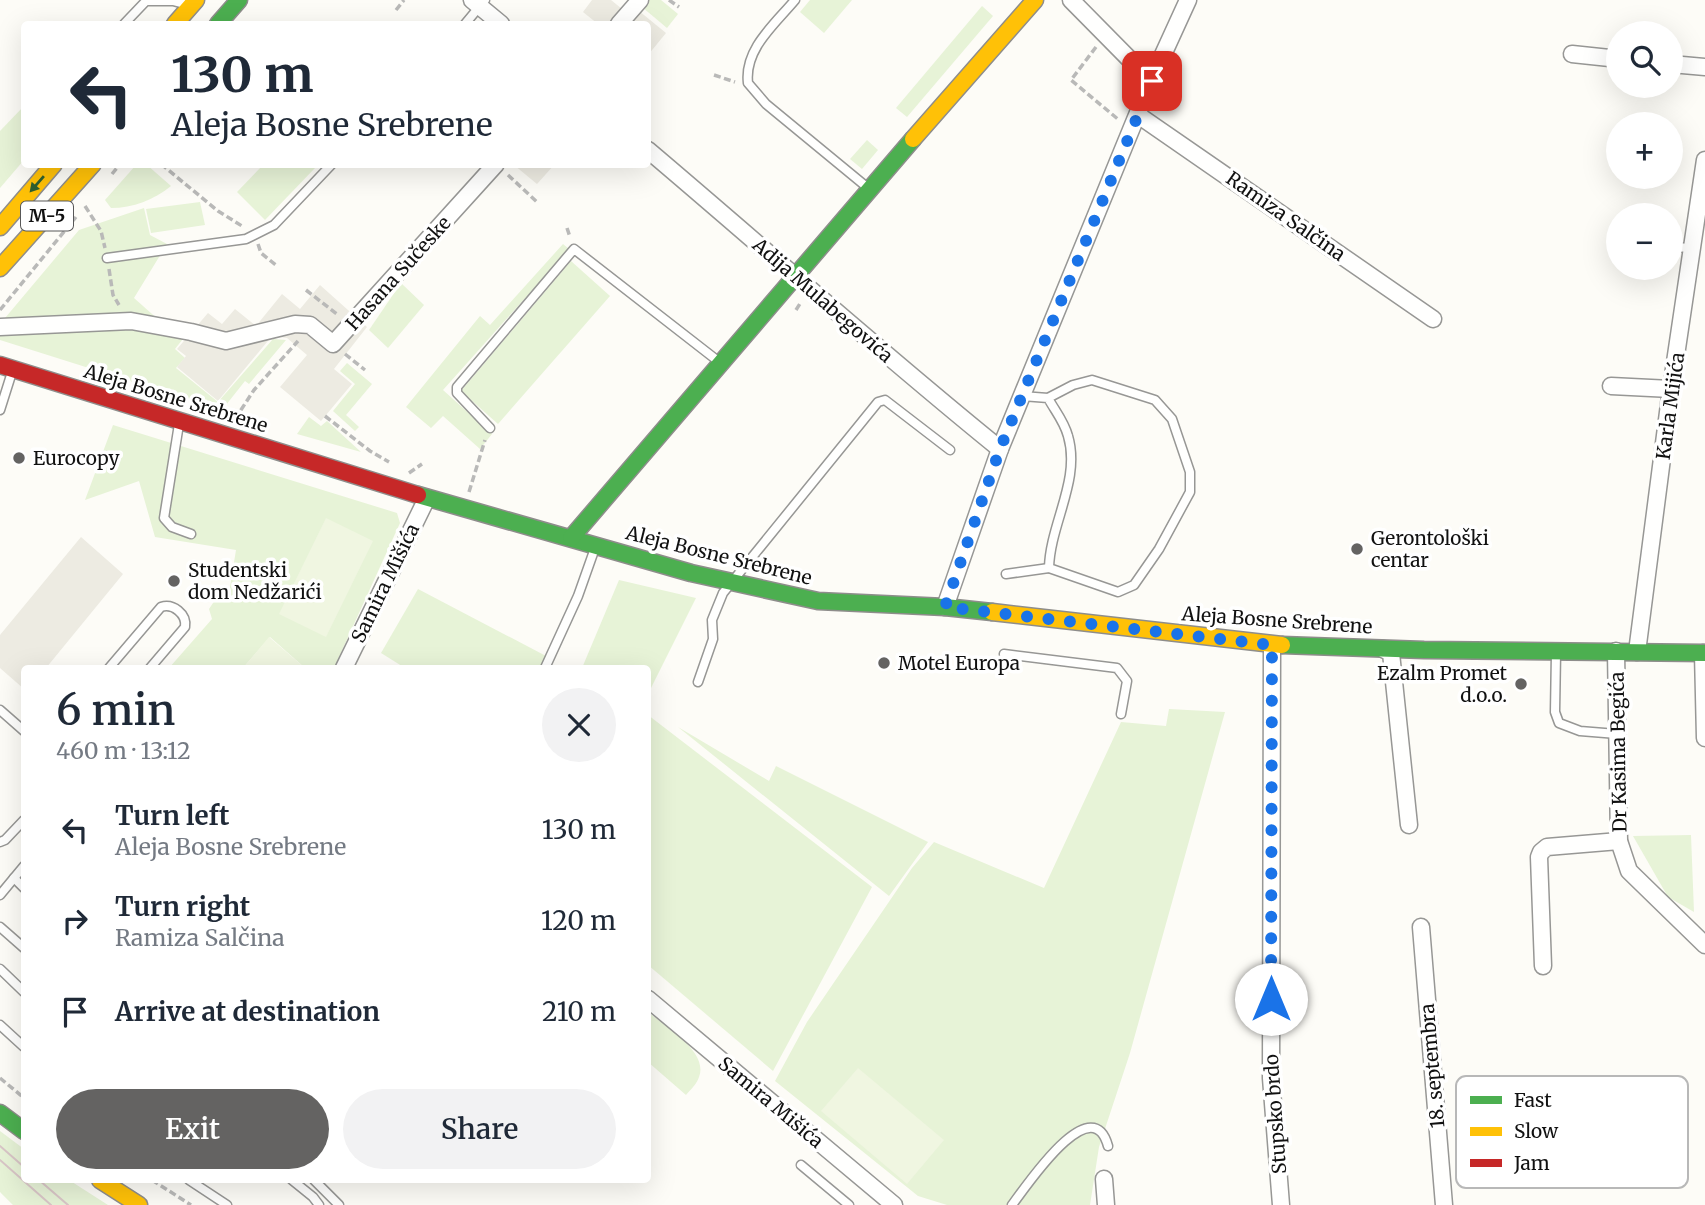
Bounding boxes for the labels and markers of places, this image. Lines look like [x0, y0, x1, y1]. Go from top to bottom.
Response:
pin [1122, 51, 1182, 111]
place label: Eurocopy [33, 446, 119, 470]
marker: Eurocopy [11, 450, 27, 466]
place label: Gerontološki centar [1371, 526, 1489, 572]
marker: Gerontološki centar [1349, 541, 1365, 557]
place label: Studentski dom Nedžarići [188, 558, 322, 604]
marker: Studentski dom Nedžarići [166, 573, 182, 589]
place label: Motel Europa [898, 651, 1020, 675]
marker: Motel Europa [876, 655, 892, 671]
place label: Ezalm Promet d.o.o. [1377, 661, 1508, 707]
marker: Ezalm Promet d.o.o. [1513, 676, 1529, 692]

